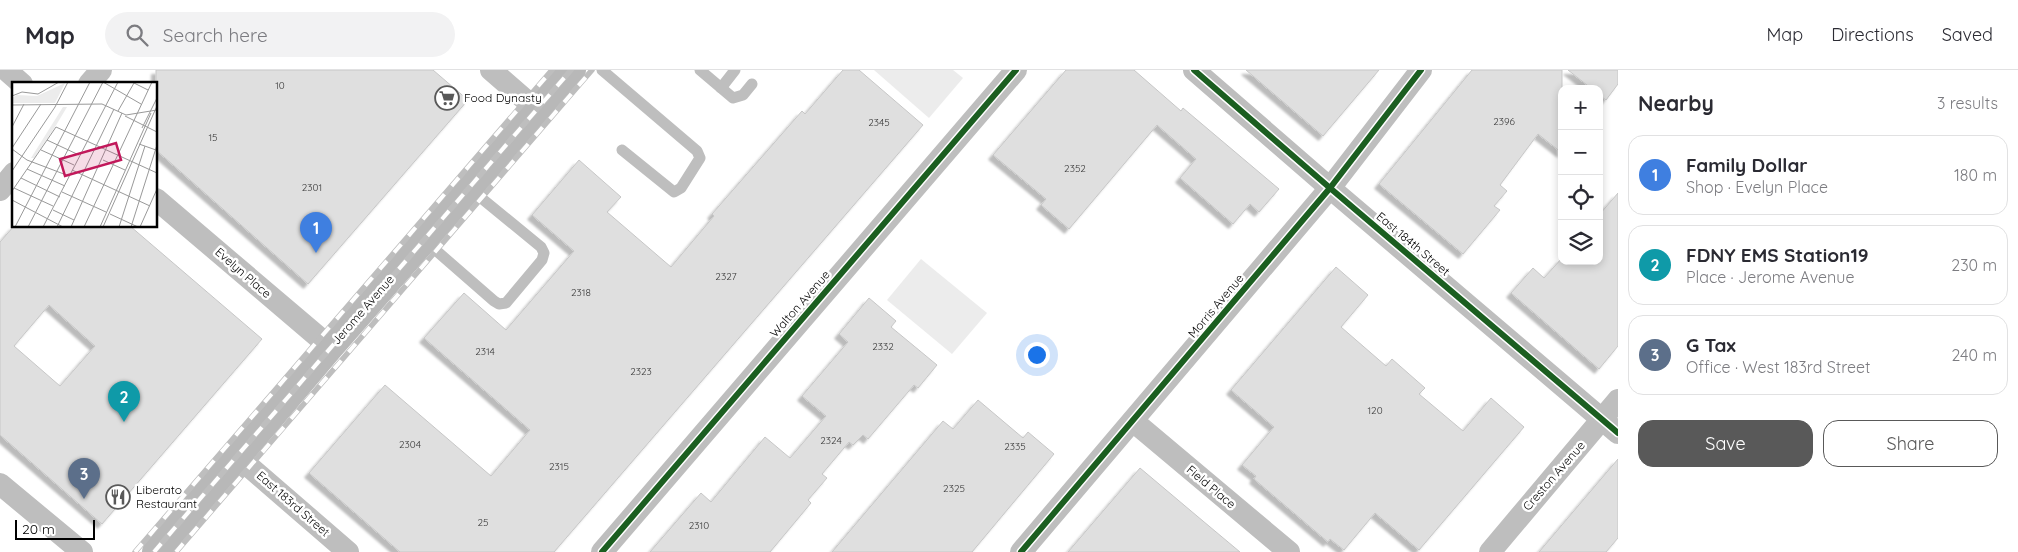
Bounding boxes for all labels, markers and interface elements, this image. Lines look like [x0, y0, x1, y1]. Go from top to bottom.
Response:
search box [105, 12, 455, 57]
text: Map [25, 20, 75, 50]
icon: search [123, 21, 151, 49]
text: Search here [163, 23, 268, 47]
text: Map [1766, 23, 1803, 46]
text: Directions [1831, 23, 1914, 46]
text: Saved [1942, 23, 1993, 46]
house number: 10 [275, 79, 285, 92]
inset map [12, 82, 158, 228]
supermarket icon: Food Dynasty [434, 85, 460, 111]
map controls [1558, 85, 1603, 265]
button: + [1558, 85, 1603, 130]
place label: Food Dynasty [464, 90, 542, 105]
text: Nearby [1638, 90, 1714, 116]
text: 3 results [1937, 93, 1998, 113]
house number: 2396 [1493, 115, 1515, 128]
house number: 2345 [868, 116, 890, 129]
button: − [1558, 130, 1603, 175]
house number: 15 [208, 131, 218, 144]
text: Family Dollar [1686, 153, 1808, 177]
house number: 2352 [1064, 162, 1086, 175]
text: 1 [1652, 165, 1658, 185]
text: 180 m [1954, 165, 1997, 185]
button: locate [1558, 175, 1603, 220]
text: Shop · Evelyn Place [1686, 177, 1828, 197]
house number: 2301 [302, 181, 322, 194]
street label: East 184th Street [1374, 209, 1453, 279]
pin: 1 [300, 212, 332, 253]
button: layers [1558, 220, 1603, 265]
text: FDNY EMS Station19 [1686, 243, 1869, 267]
street label: Evelyn Place [212, 244, 275, 301]
text: 2 [1650, 255, 1660, 275]
text: 230 m [1951, 255, 1997, 275]
street label: Walton Avenue [766, 267, 833, 340]
text: Place · Jerome Avenue [1686, 267, 1854, 287]
house number: 2327 [715, 270, 737, 283]
street label: Morris Avenue [1185, 270, 1247, 341]
street label: Jerome Avenue [328, 272, 397, 348]
house number: 2318 [571, 286, 591, 299]
text: G Tax [1686, 333, 1736, 357]
house number: 2332 [872, 340, 894, 353]
your location [1024, 342, 1050, 368]
house number: 2314 [475, 345, 495, 358]
text: 3 [1651, 345, 1659, 365]
text: 240 m [1951, 345, 1997, 365]
text: Office · West 183rd Street [1686, 357, 1870, 377]
house number: 2323 [630, 365, 652, 378]
pin: 2 [108, 381, 140, 422]
house number: 120 [1367, 404, 1383, 417]
button: Save [1638, 420, 1813, 467]
button: Share [1823, 420, 1998, 467]
house number: 2324 [820, 434, 842, 447]
house number: 2304 [399, 438, 421, 451]
street label: Creston Avenue [1519, 438, 1588, 513]
house number: 2335 [1004, 440, 1026, 453]
pin: 3 [68, 458, 100, 499]
house number: 2315 [549, 460, 569, 473]
street label: Field Place [1184, 462, 1239, 512]
street label: East 183rd Street [254, 468, 333, 539]
place label: Liberato Restaurant [136, 482, 197, 511]
house number: 2325 [943, 482, 965, 495]
restaurant icon: Liberato Restaurant [105, 484, 131, 510]
house number: 25 [478, 516, 489, 529]
scale bar [15, 517, 95, 540]
house number: 2310 [689, 519, 709, 532]
text: 20 m [22, 520, 55, 538]

